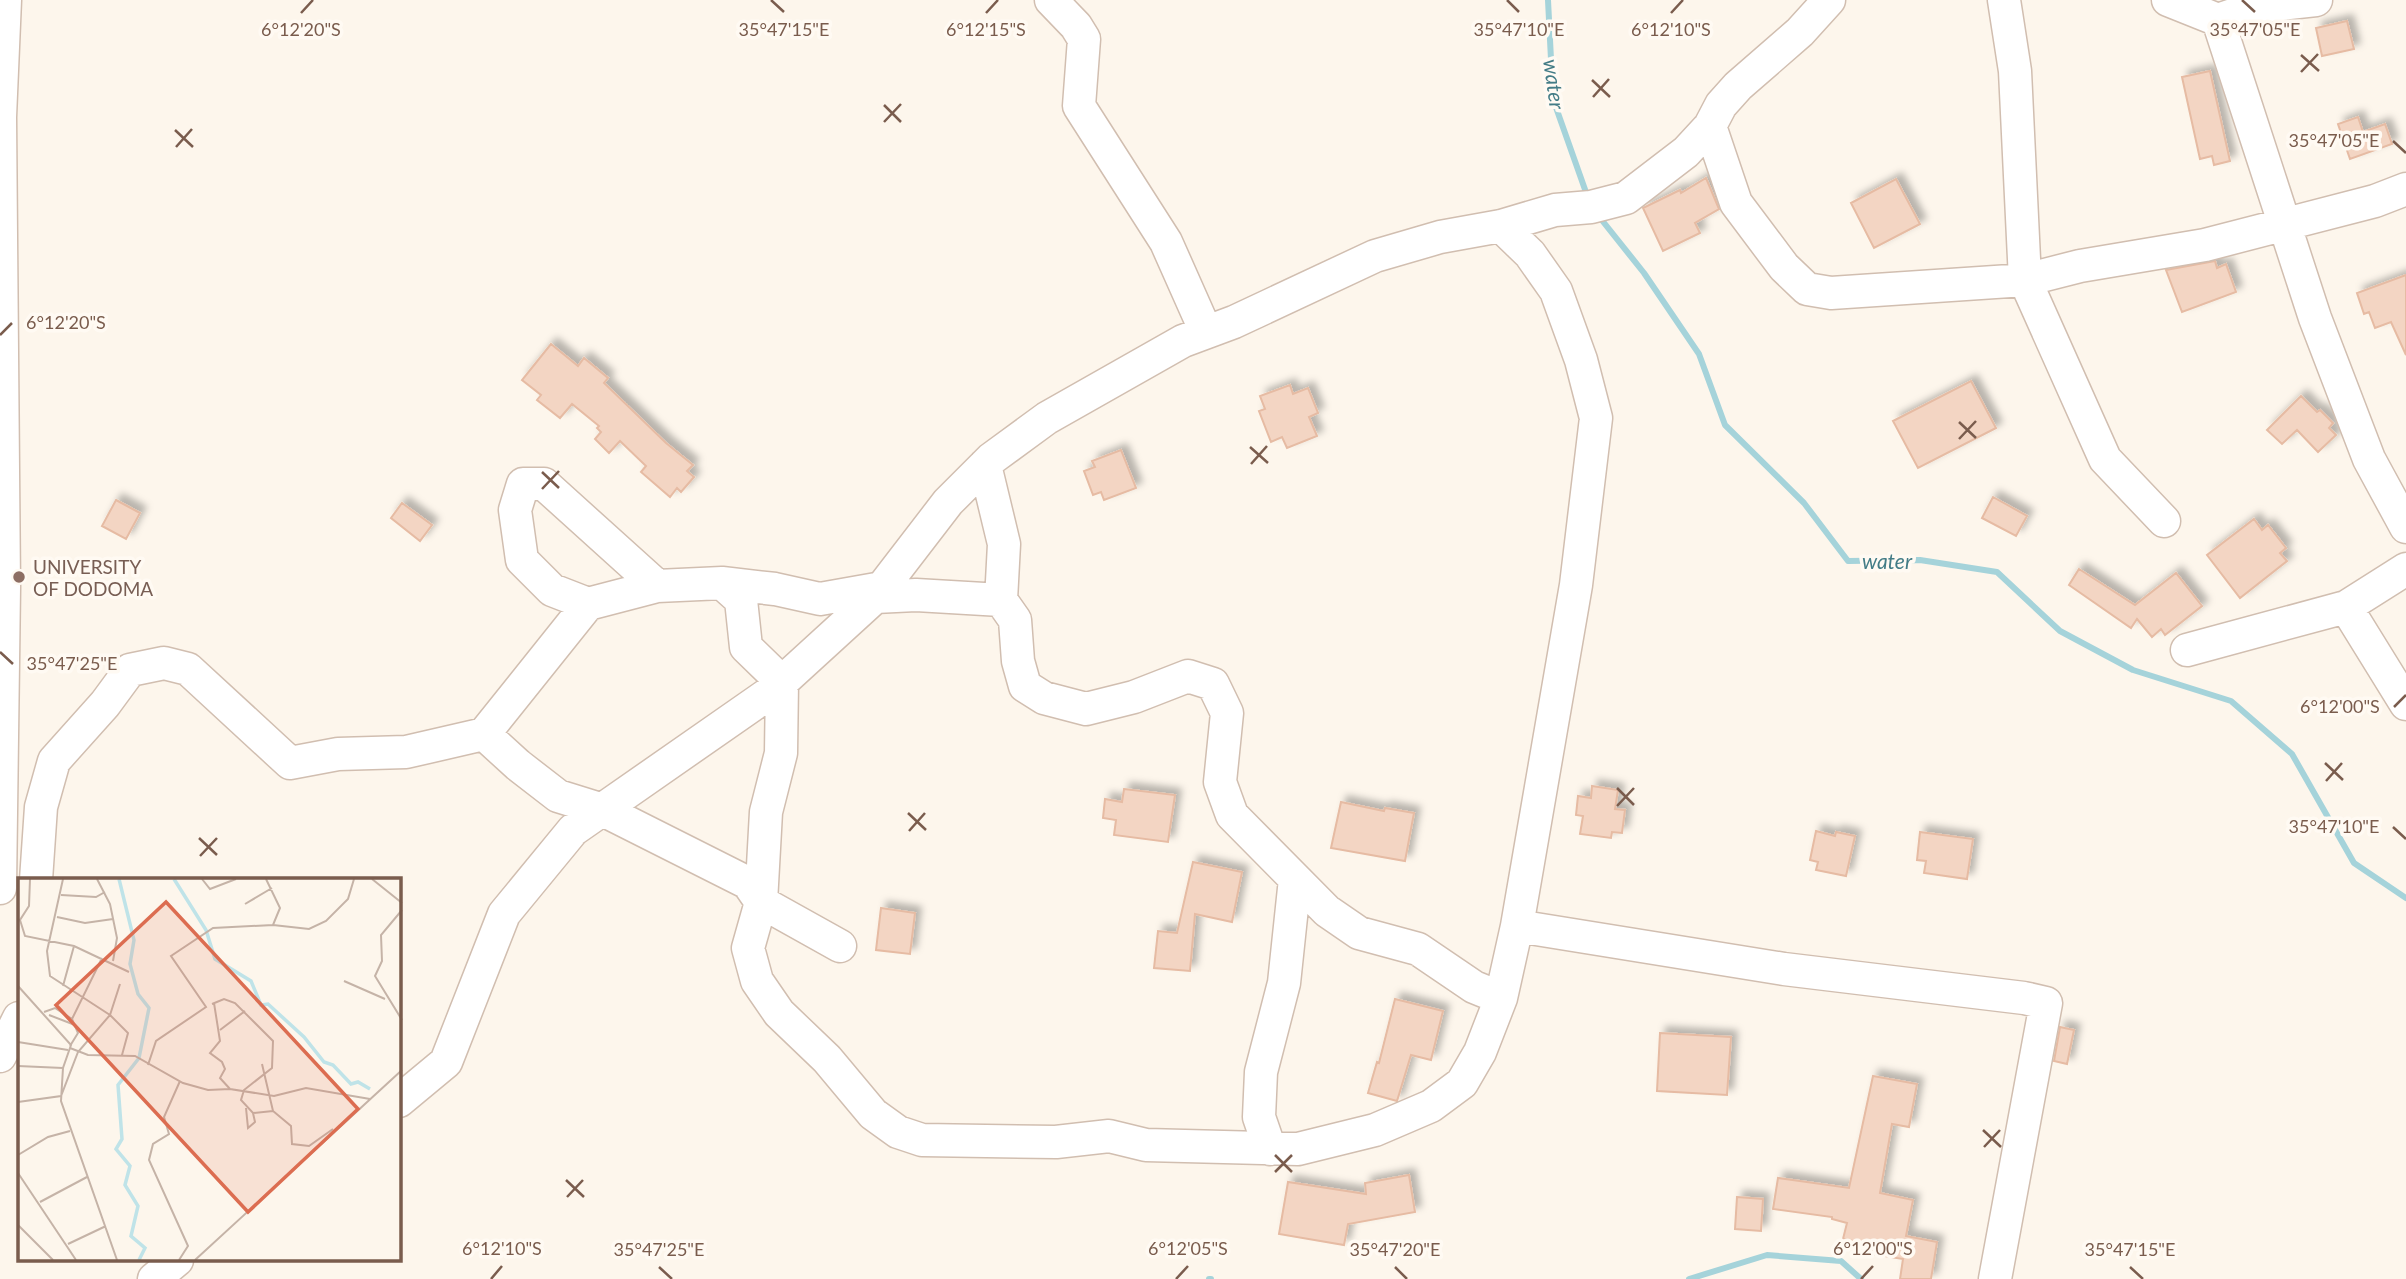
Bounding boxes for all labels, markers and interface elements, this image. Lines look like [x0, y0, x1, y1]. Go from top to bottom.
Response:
text: 6°12'20"S [261, 18, 341, 40]
text: 35°47'15"E [739, 18, 829, 40]
text: 6°12'15"S [946, 18, 1026, 40]
text: 35°47'10"E [1474, 18, 1564, 40]
text: 6°12'10"S [1631, 18, 1711, 40]
text: 35°47'05"E [2210, 18, 2300, 40]
water label: water [1539, 57, 1571, 111]
text: 35°47'05"E [2289, 129, 2379, 151]
text: 6°12'20"S [26, 311, 106, 333]
water label: water [1862, 548, 1913, 573]
place label: UNIVERSITY OF DODOMA [33, 555, 153, 600]
marker: UNIVERSITY OF DODOMA [11, 569, 27, 585]
text: 35°47'25"E [27, 652, 117, 674]
text: 6°12'00"S [2300, 695, 2380, 717]
text: 35°47'10"E [2289, 815, 2379, 837]
inset map [18, 878, 401, 1262]
text: 6°12'10"S [462, 1237, 542, 1259]
text: 6°12'05"S [1148, 1237, 1228, 1259]
text: 6°12'00"S [1833, 1237, 1913, 1259]
text: 35°47'25"E [614, 1238, 704, 1260]
text: 35°47'20"E [1350, 1238, 1440, 1260]
text: 35°47'15"E [2085, 1238, 2175, 1260]

